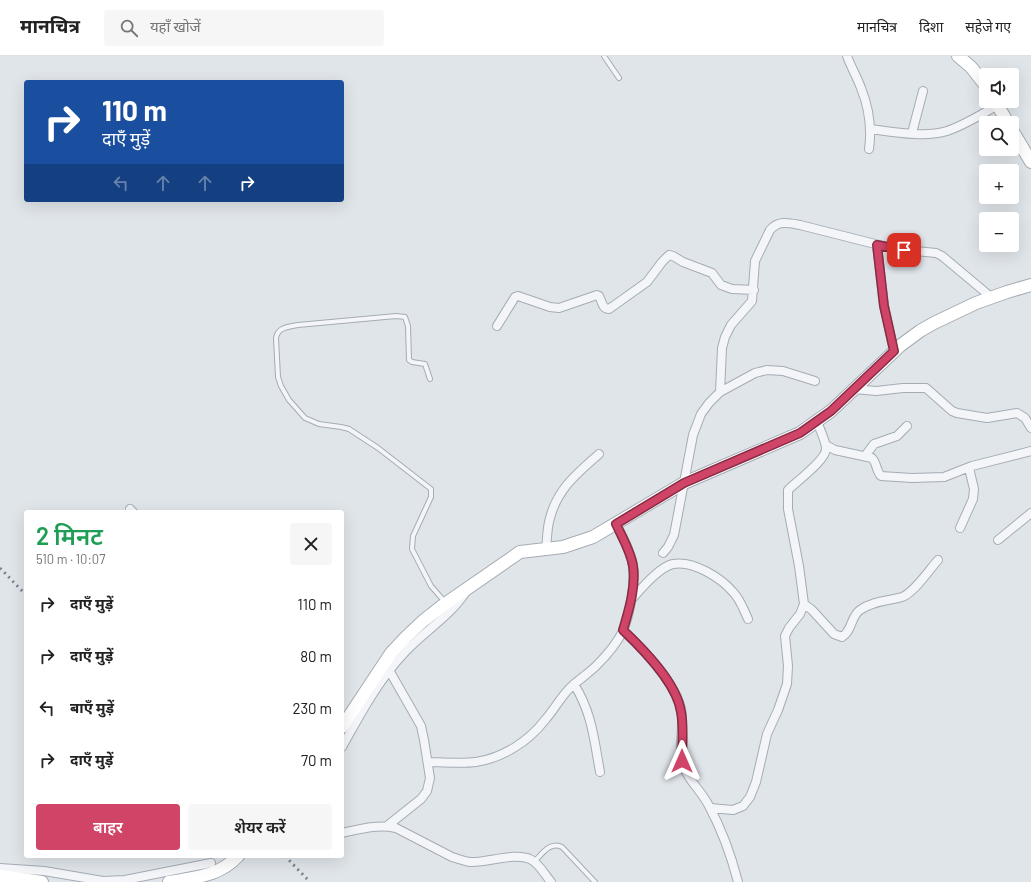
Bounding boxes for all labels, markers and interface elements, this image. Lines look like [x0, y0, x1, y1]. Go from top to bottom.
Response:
search box [104, 10, 384, 46]
text: मानचित्र [20, 14, 80, 37]
icon: search [118, 17, 140, 39]
text: यहाँ खोजें [150, 17, 201, 35]
text: मानचित्र [857, 18, 897, 35]
text: दिशा [919, 18, 943, 35]
text: सहेजे गए [965, 18, 1011, 35]
map controls [979, 68, 1019, 252]
button: sound [979, 68, 1019, 108]
text: 110 m [102, 93, 167, 127]
icon: right [36, 96, 88, 148]
button: search [979, 116, 1019, 156]
text: दाएँ मुड़ें [102, 127, 150, 149]
button: + [979, 164, 1019, 204]
icon: left [110, 172, 132, 194]
icon: ahead [152, 172, 174, 194]
icon: ahead [194, 172, 216, 194]
icon: right [236, 172, 258, 194]
button: − [979, 212, 1019, 252]
pin [887, 233, 921, 267]
icon: arrive [893, 239, 915, 261]
text: 2 मिनट [36, 521, 103, 550]
button: close [290, 523, 332, 565]
text: 510 m · 10:07 [36, 551, 105, 567]
icon: right [36, 593, 58, 615]
text: दाएँ मुड़ें [70, 594, 113, 612]
text: 110 m [298, 595, 332, 613]
icon: right [36, 645, 58, 667]
text: दाएँ मुड़ें [70, 646, 113, 664]
text: 80 m [300, 647, 332, 665]
icon: left [36, 697, 58, 719]
text: बाएँ मुड़ें [70, 698, 114, 716]
text: 230 m [292, 699, 332, 717]
position arrow [661, 740, 703, 782]
icon: right [36, 749, 58, 771]
text: दाएँ मुड़ें [70, 750, 113, 768]
text: 70 m [301, 751, 332, 769]
button: बाहर [36, 804, 180, 850]
button: शेयर करें [188, 804, 332, 850]

